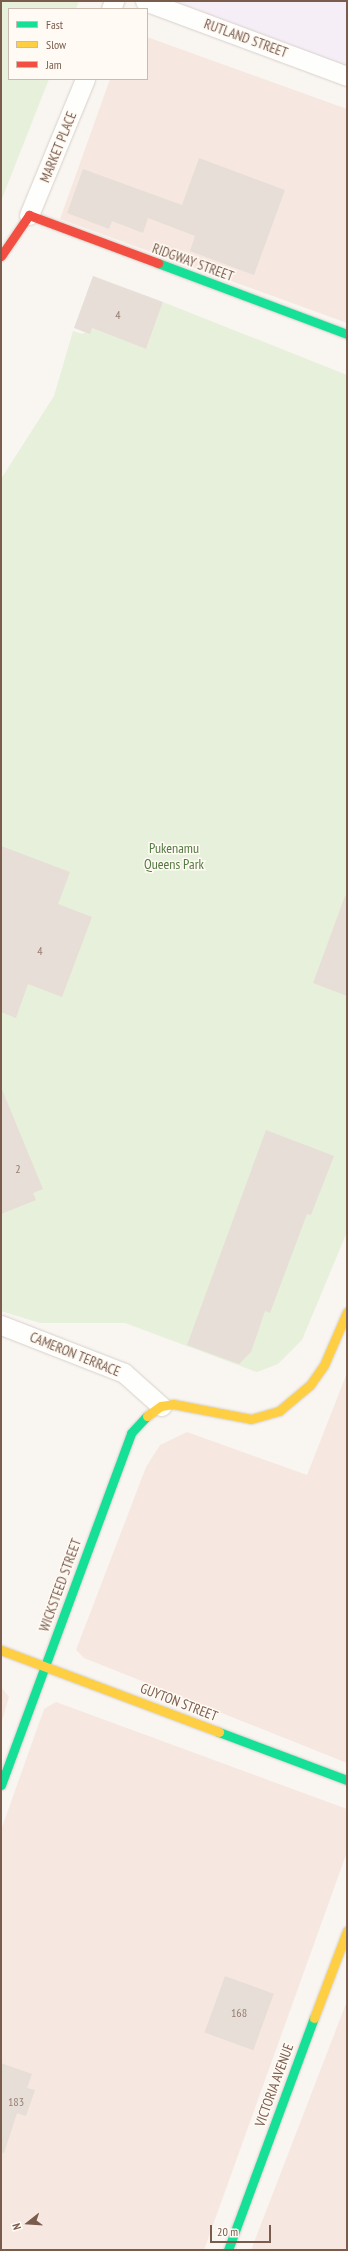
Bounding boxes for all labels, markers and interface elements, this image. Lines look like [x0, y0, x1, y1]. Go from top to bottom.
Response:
legend [8, 8, 148, 80]
street label: RUTLAND STREET [202, 15, 290, 61]
text: Fast [46, 17, 63, 32]
text: Slow [46, 37, 66, 52]
text: Jam [46, 57, 62, 72]
street label: MARKET PLACE [36, 109, 80, 185]
street label: RIDGWAY STREET [150, 239, 236, 285]
house number: 4 [115, 308, 121, 322]
park label: Pukenamu Queens Park [144, 840, 204, 872]
house number: 4 [37, 944, 43, 958]
house number: 2 [15, 1162, 21, 1176]
street label: CAMERON TERRACE [27, 1328, 123, 1380]
street label: WICKSTEED STREET [35, 1536, 85, 1634]
street label: GUYTON STREET [138, 1680, 220, 1724]
house number: 168 [231, 2006, 247, 2020]
street label: VICTORIA AVENUE [251, 2041, 297, 2129]
house number: 183 [8, 2095, 24, 2109]
north arrow [8, 2203, 48, 2243]
scale bar [212, 2217, 273, 2243]
text: N [9, 2222, 24, 2231]
text: 20 m [217, 2224, 238, 2239]

